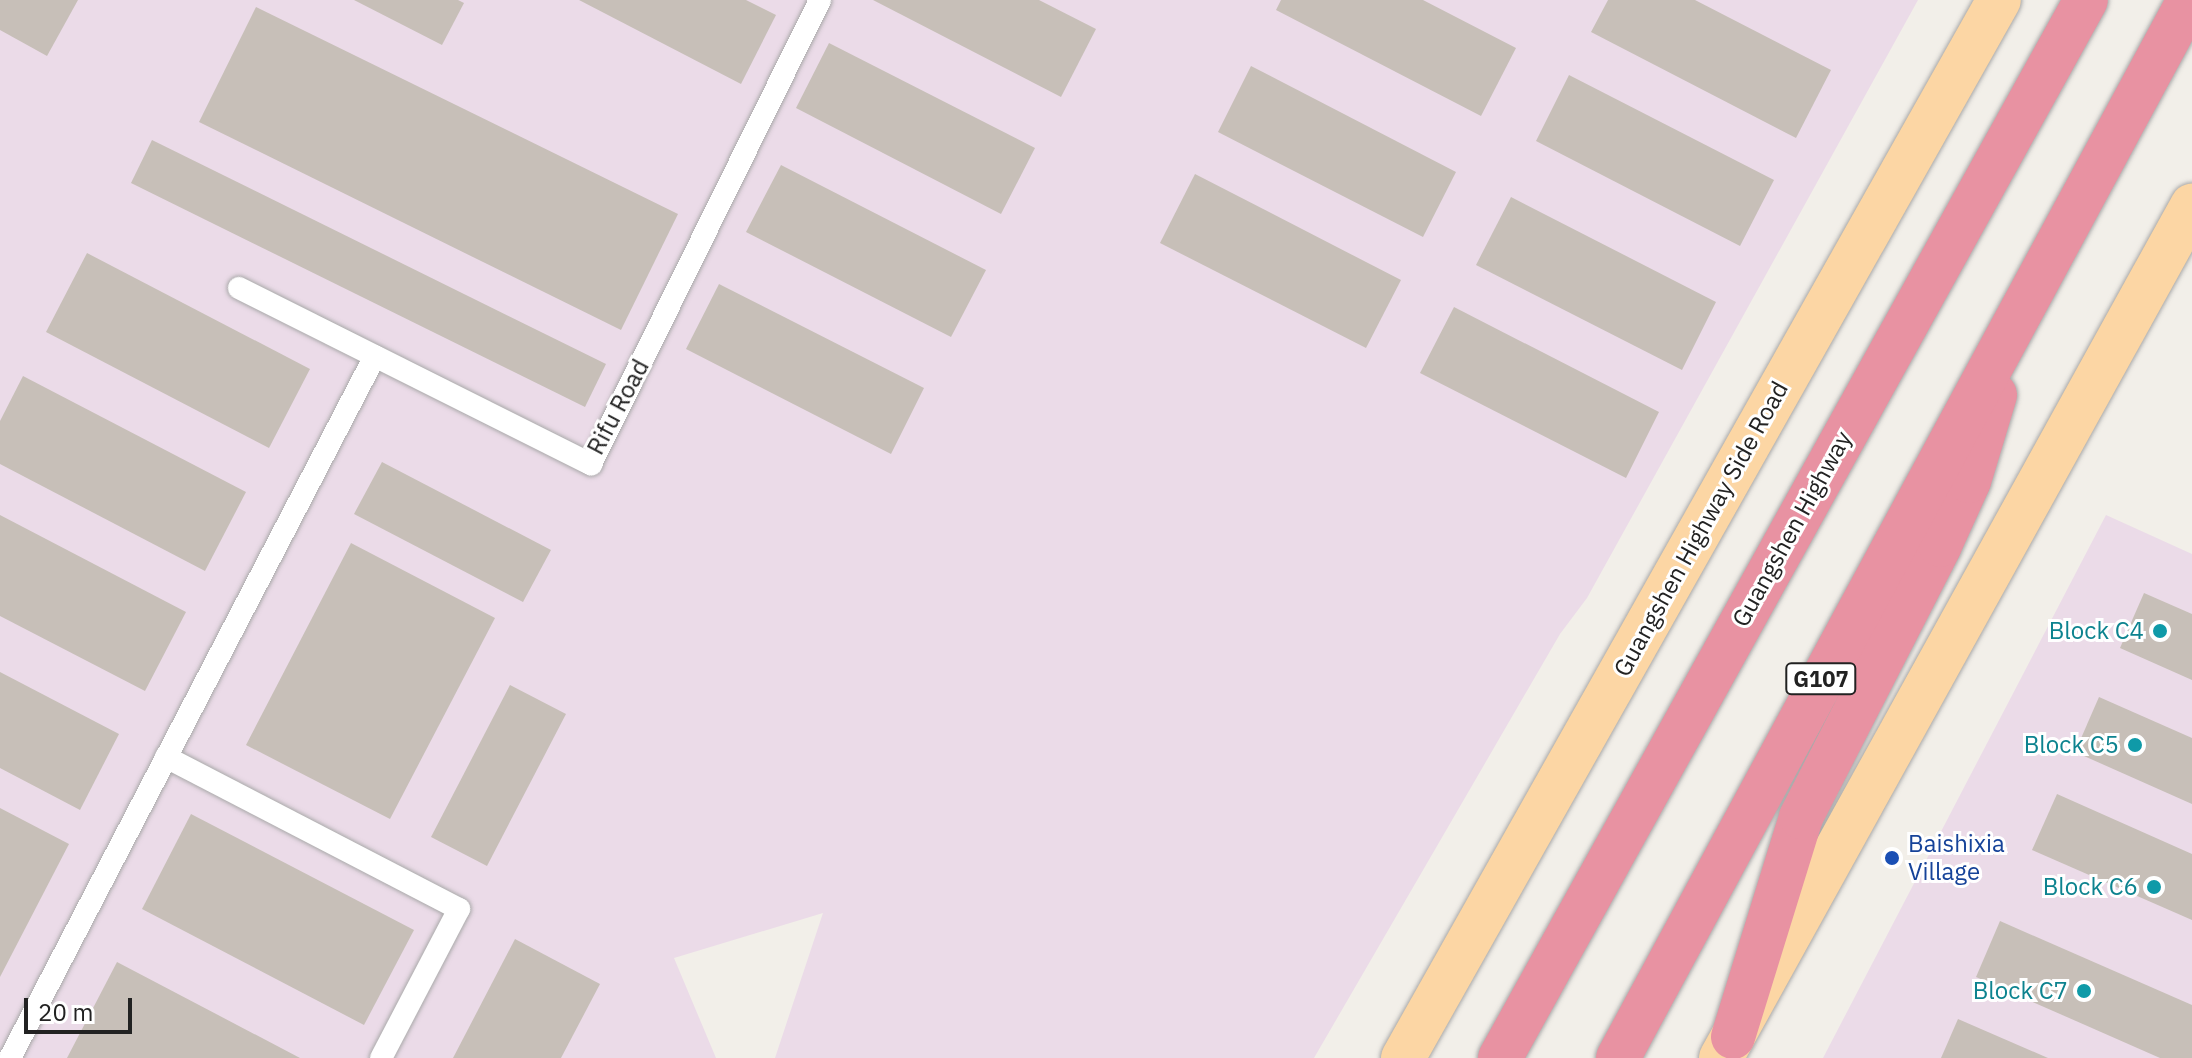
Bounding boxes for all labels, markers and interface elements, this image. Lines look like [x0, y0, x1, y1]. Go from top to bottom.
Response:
street label: Rifu Road [581, 354, 655, 460]
street label: Guangshen Highway Side Road [1608, 376, 1794, 682]
street label: Guangshen Highway [1726, 426, 1858, 632]
place label: Block C4 [2049, 617, 2144, 645]
marker: Block C4 [2151, 622, 2169, 640]
road number: G107 [1785, 661, 1857, 697]
place label: Block C5 [2024, 731, 2119, 759]
marker: Block C5 [2126, 736, 2144, 754]
place label: Baishixia Village [1908, 830, 2005, 886]
marker: Baishixia Village [1883, 849, 1901, 867]
place label: Block C6 [2043, 873, 2138, 901]
marker: Block C6 [2145, 878, 2163, 896]
place label: Block C7 [1973, 977, 2068, 1005]
scale bar [28, 982, 136, 1032]
marker: Block C7 [2075, 982, 2093, 1000]
text: 20 m [38, 996, 93, 1028]

